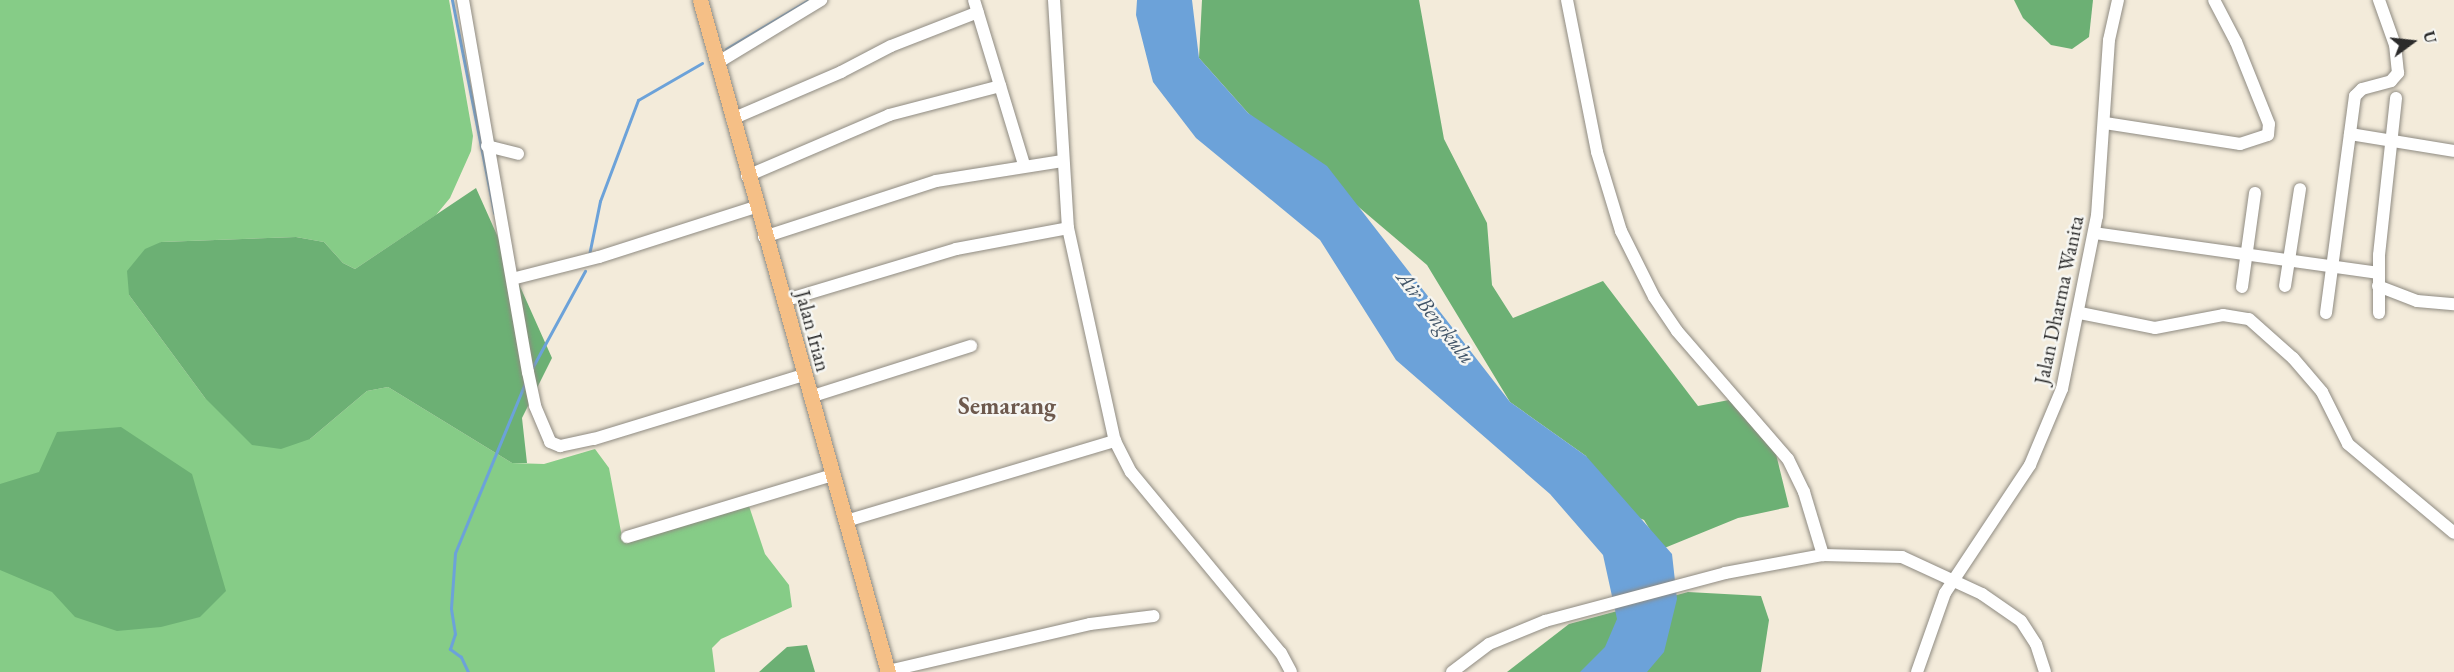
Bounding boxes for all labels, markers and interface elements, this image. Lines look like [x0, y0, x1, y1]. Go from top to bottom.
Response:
north arrow [2382, 12, 2442, 72]
text: U [2418, 29, 2442, 46]
street label: Jalan Dharma Wanita [2029, 213, 2089, 387]
water label: Air Bengkulu [1391, 265, 1481, 369]
street label: Jalan Irian [790, 288, 836, 374]
district label: Semarang [958, 392, 1056, 420]

